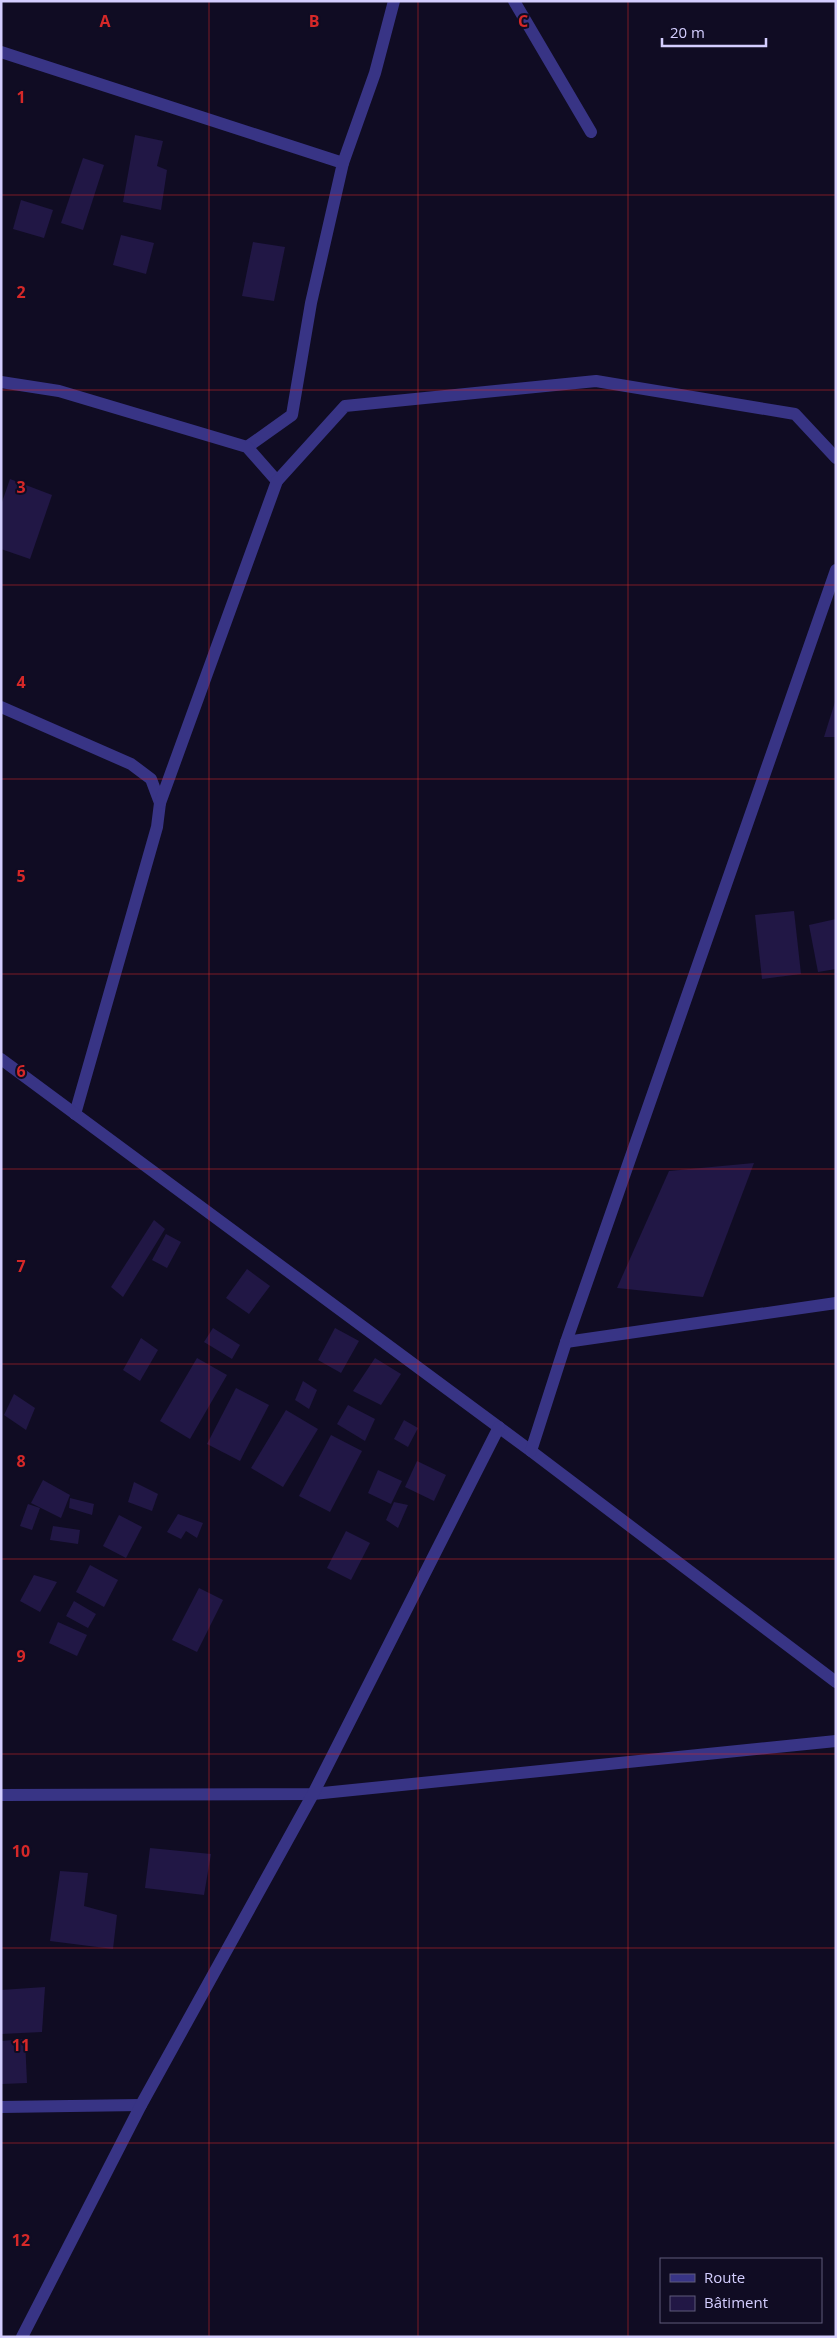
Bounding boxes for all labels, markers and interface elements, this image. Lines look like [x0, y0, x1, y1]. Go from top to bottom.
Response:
text: A [99, 10, 111, 32]
text: B [309, 10, 319, 32]
text: C [518, 10, 528, 32]
scale bar [662, 15, 766, 47]
text: 20 m [670, 22, 705, 42]
text: 1 [16, 86, 26, 108]
text: 2 [16, 281, 26, 303]
text: 3 [16, 476, 26, 498]
text: 4 [16, 671, 26, 693]
text: 5 [16, 865, 26, 887]
text: 6 [16, 1060, 26, 1082]
text: 7 [16, 1255, 26, 1277]
text: 8 [16, 1450, 26, 1472]
text: 9 [16, 1645, 26, 1667]
text: 10 [12, 1840, 30, 1862]
text: 11 [12, 2034, 30, 2056]
text: 12 [12, 2229, 30, 2251]
legend [660, 2258, 822, 2323]
text: Route [704, 2267, 745, 2287]
text: Bâtiment [704, 2292, 768, 2312]

